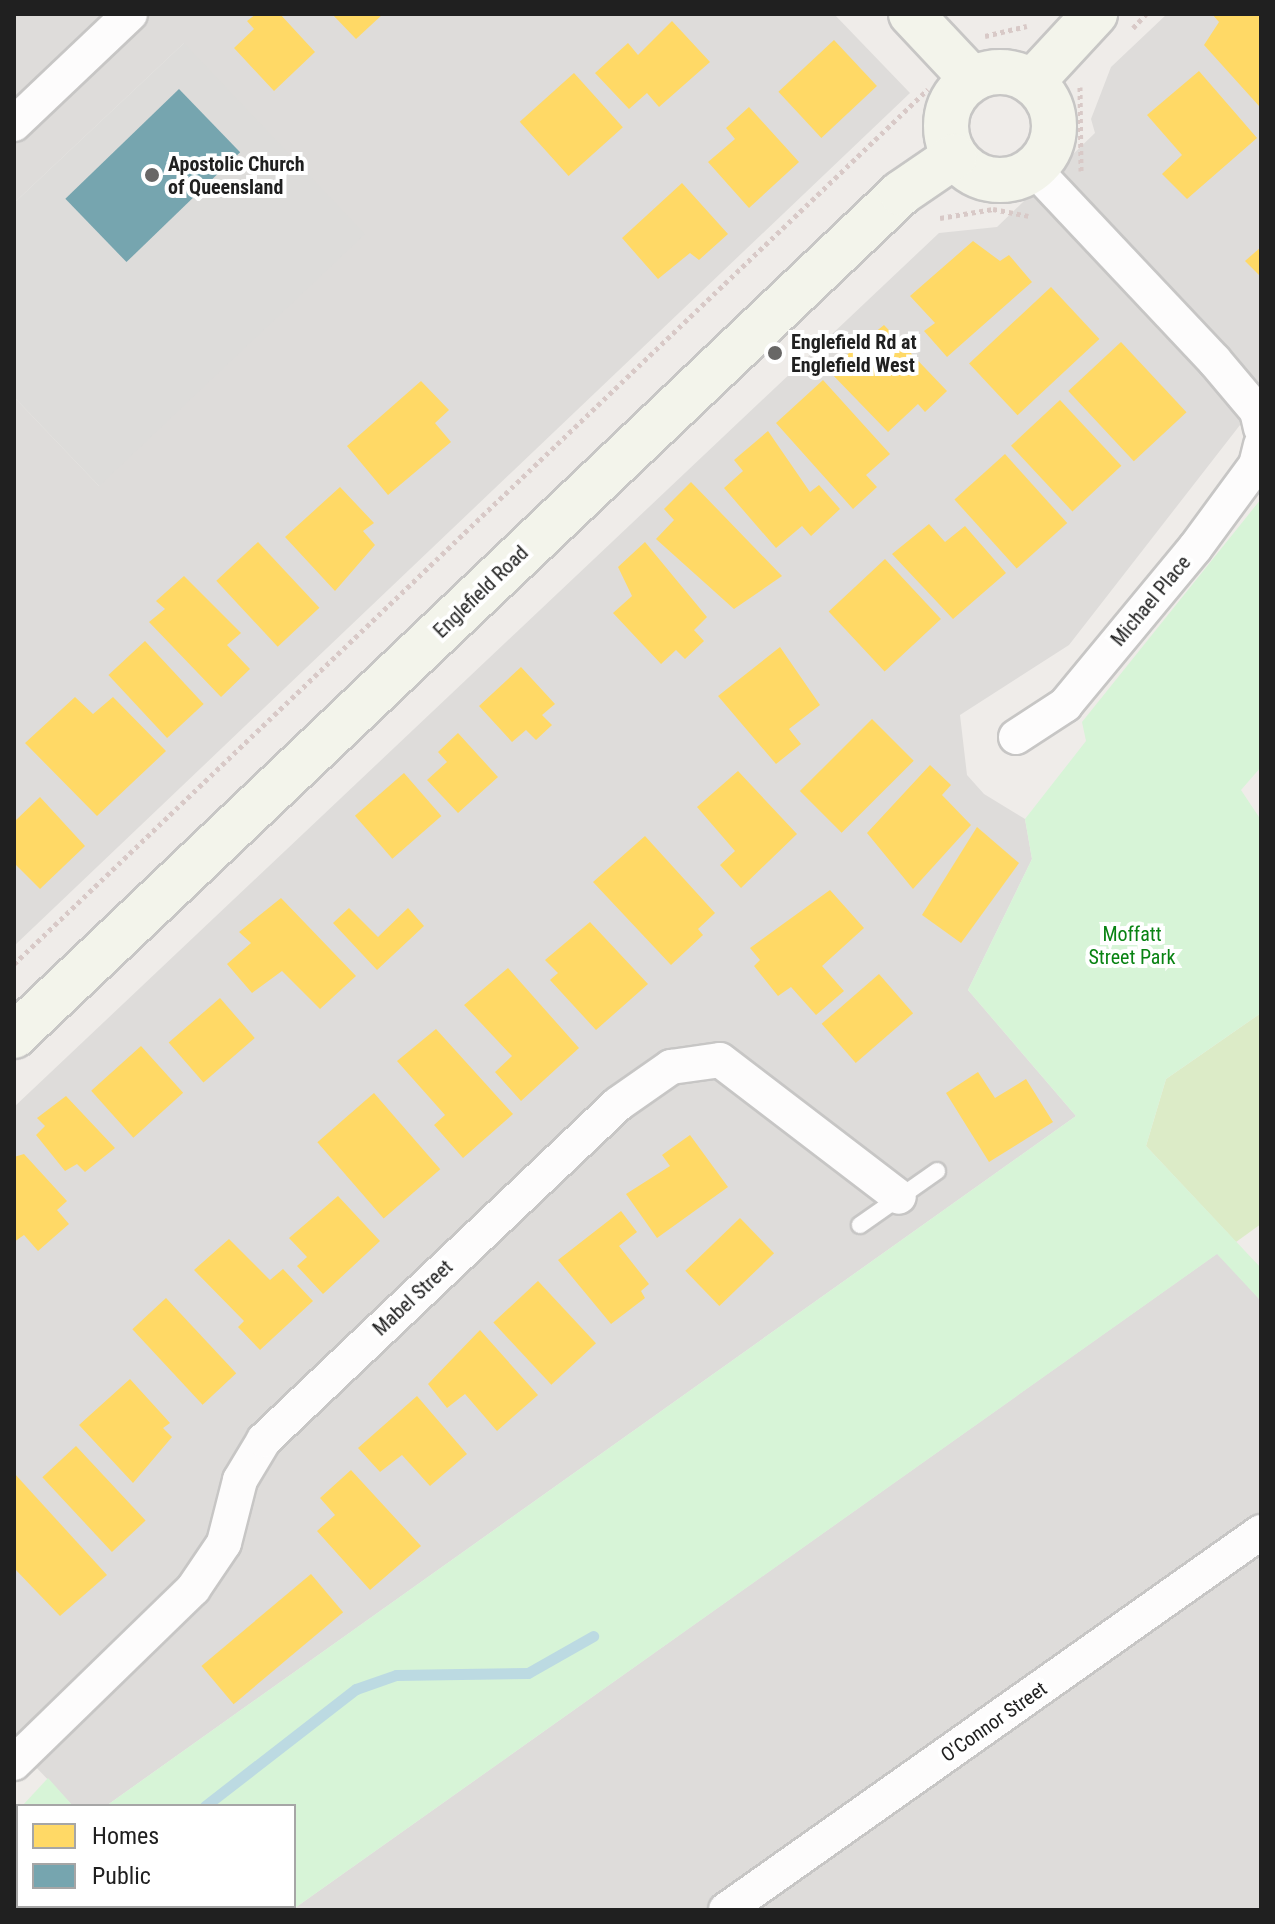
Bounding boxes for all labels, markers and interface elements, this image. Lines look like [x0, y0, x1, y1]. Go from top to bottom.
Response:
place label: Apostolic Church of Queensland [168, 152, 305, 199]
marker: Apostolic Church of Queensland [143, 166, 161, 184]
place label: Englefield Rd at Englefield West [791, 330, 917, 377]
marker: Englefield Rd at Englefield West [766, 344, 784, 362]
street label: Englefield Road [429, 541, 533, 643]
street label: Michael Place [1106, 551, 1196, 651]
park label: Moffatt Street Park [1088, 923, 1176, 970]
street label: Mabel Street [368, 1255, 458, 1341]
street label: O'Connor Street [936, 1677, 1052, 1767]
legend [16, 1804, 296, 1908]
text: Homes [92, 1822, 159, 1850]
text: Public [92, 1862, 151, 1890]

